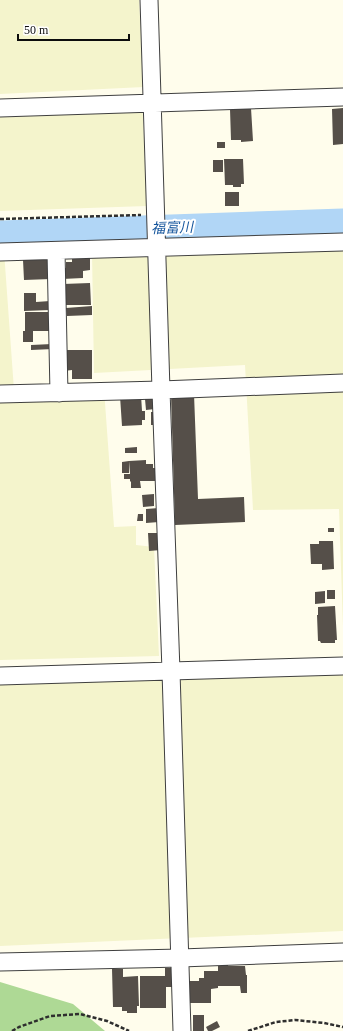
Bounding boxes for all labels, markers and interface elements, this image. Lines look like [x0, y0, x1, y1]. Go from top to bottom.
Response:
scale bar [18, 16, 129, 42]
text: 50 m [24, 23, 49, 37]
water label: 福富川 [151, 220, 195, 236]

